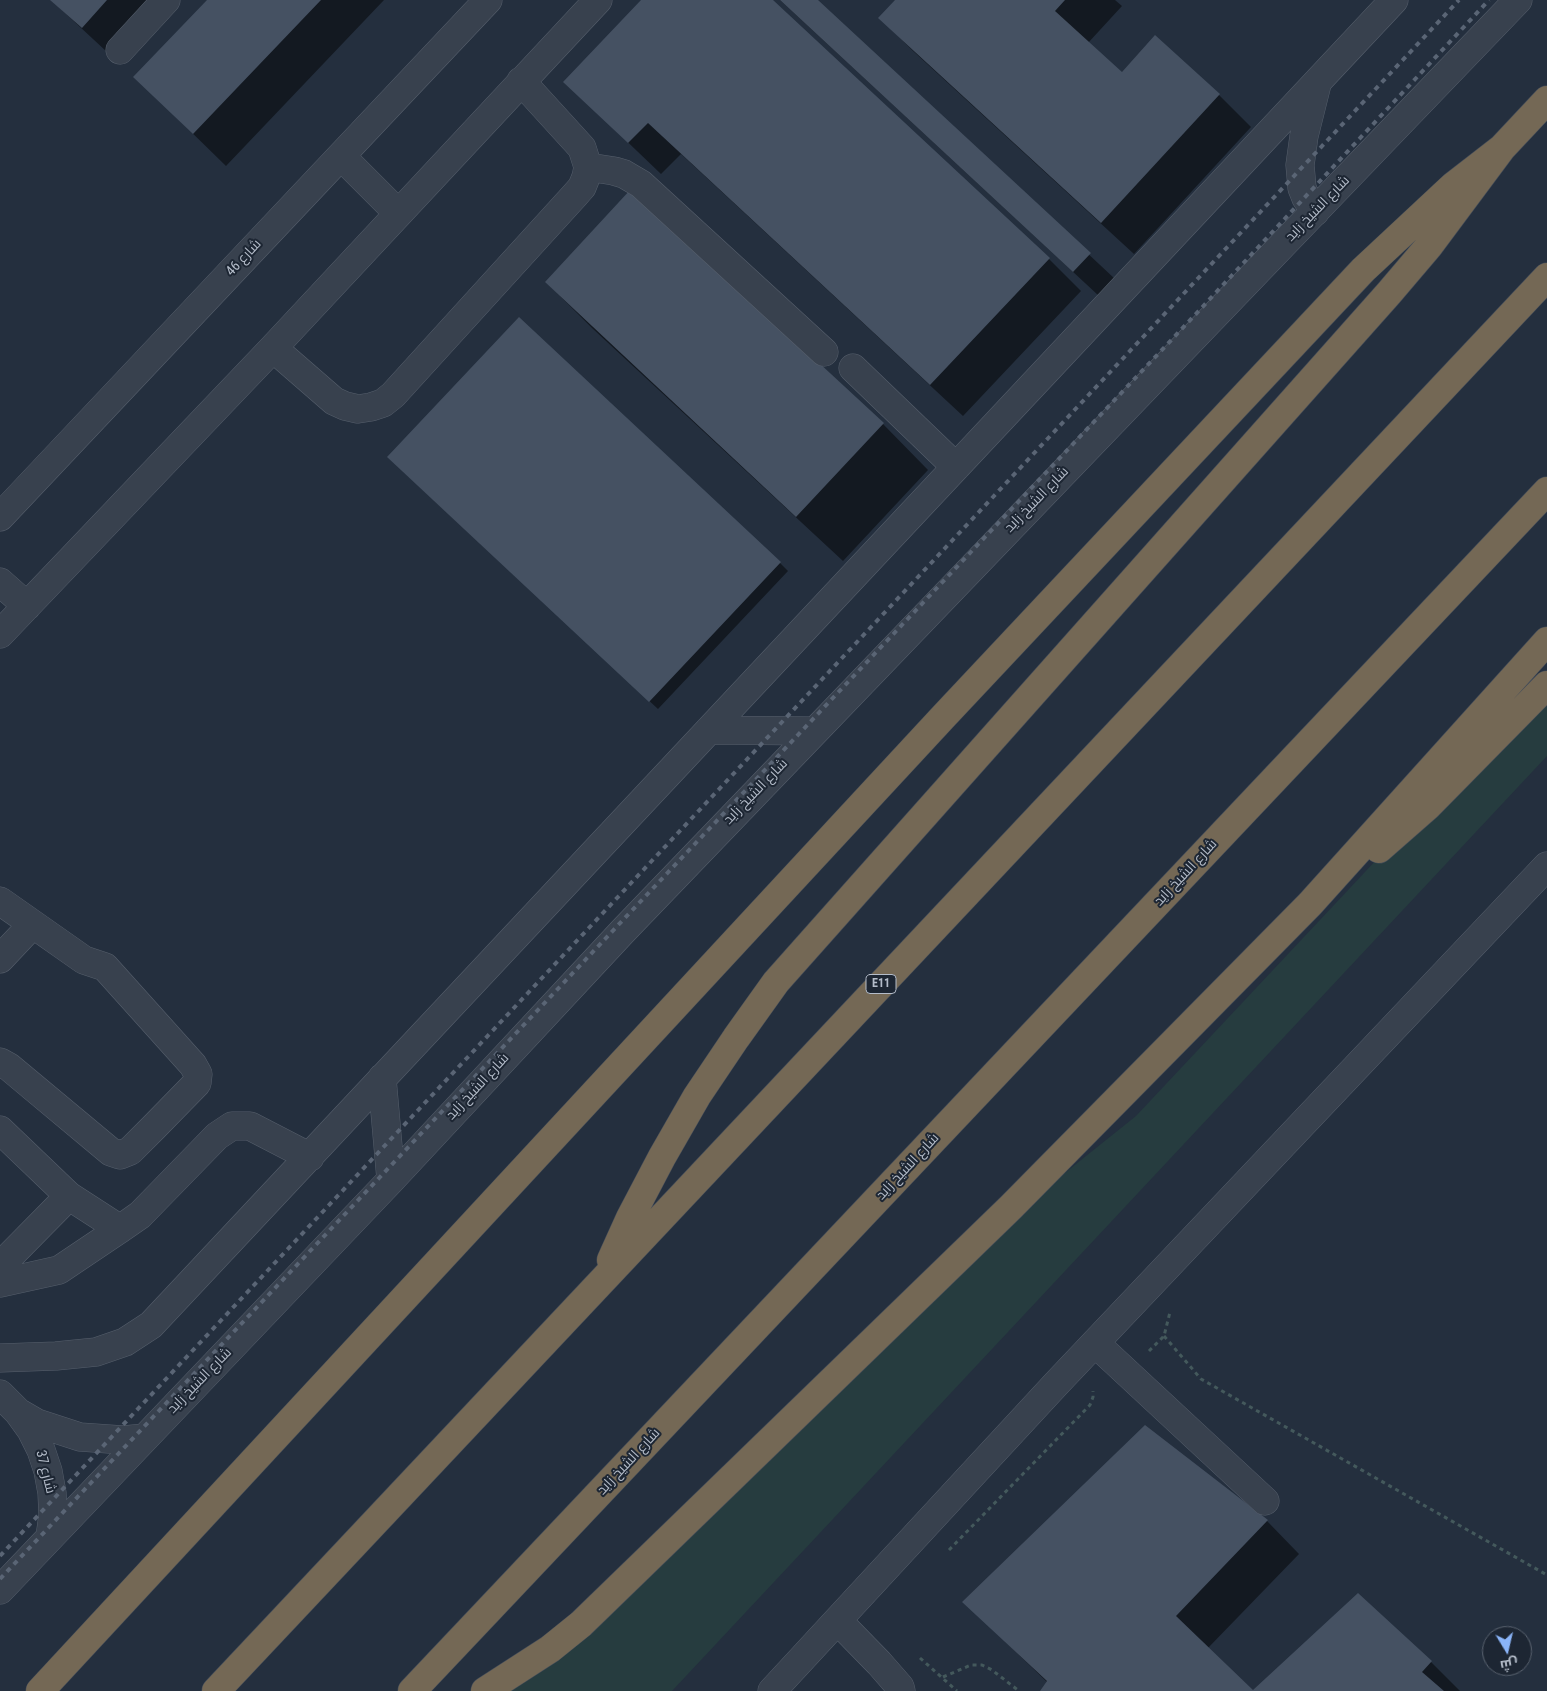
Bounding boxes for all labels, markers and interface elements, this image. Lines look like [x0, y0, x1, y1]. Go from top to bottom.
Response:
street label: شارع الشيخ زايد [1283, 173, 1353, 245]
street label: شارع 46 [223, 236, 265, 280]
street label: شارع الشيخ زايد [1002, 464, 1072, 536]
street label: شارع الشيخ زايد [721, 756, 791, 828]
street label: شارع الشيخ زايد [1151, 836, 1221, 910]
road number: E11 [866, 974, 896, 994]
street label: شارع الشيخ زايد [443, 1050, 513, 1124]
street label: شارع الشيخ زايد [873, 1130, 943, 1204]
street label: شارع الشيخ زايد [165, 1345, 235, 1417]
street label: شارع الشيخ زايد [594, 1425, 664, 1499]
street label: شارع 37 [32, 1449, 58, 1495]
north arrow [1482, 1626, 1532, 1676]
text: ش [1499, 1656, 1519, 1674]

